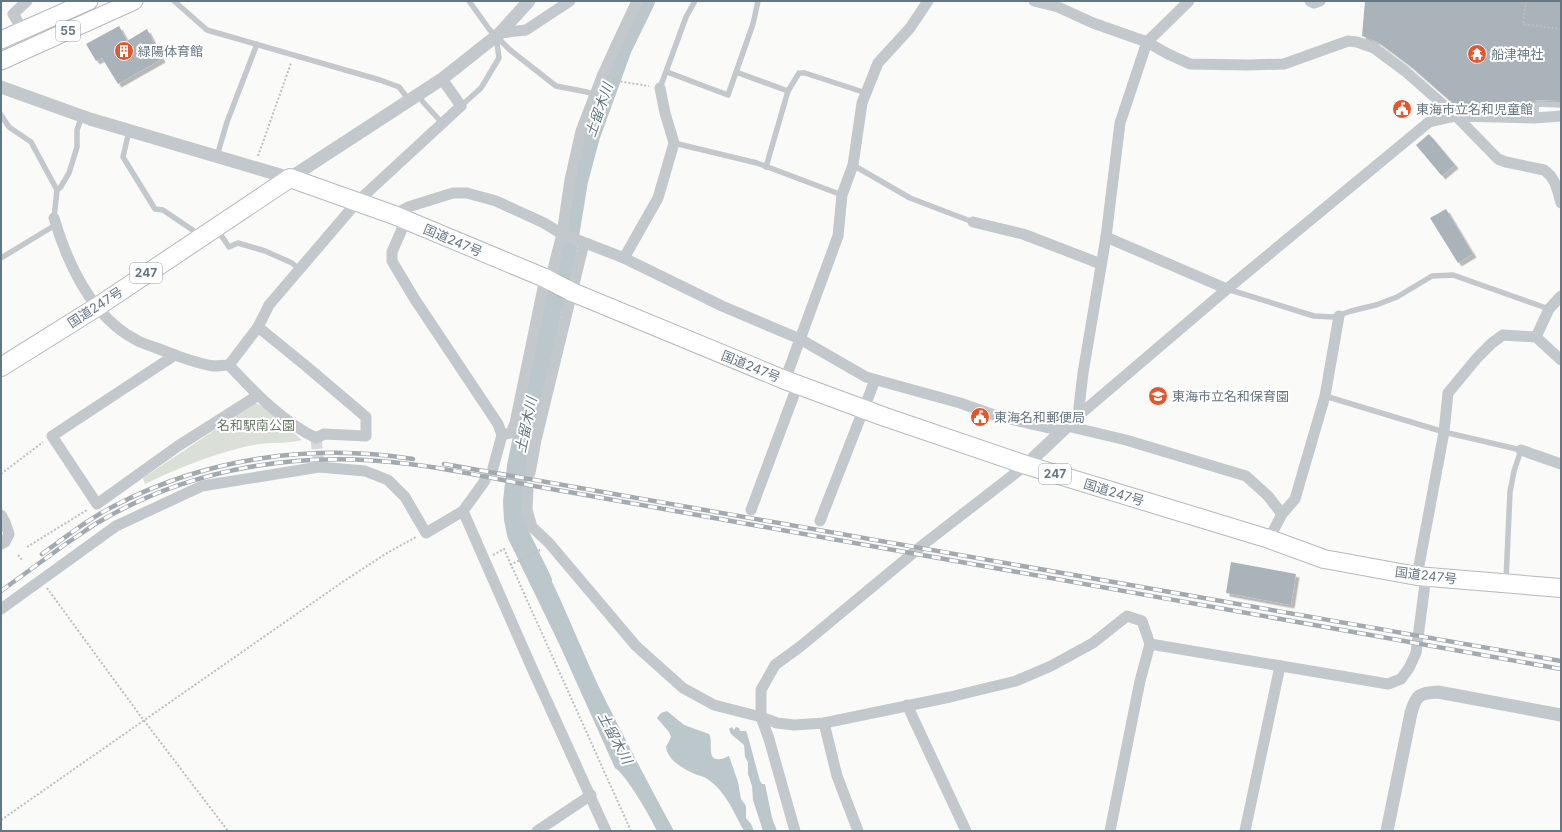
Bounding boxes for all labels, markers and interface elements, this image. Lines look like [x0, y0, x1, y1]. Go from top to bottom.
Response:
road number: 55 [56, 21, 80, 41]
building icon: 緑陽体育館 [113, 40, 135, 62]
place label: 緑陽体育館 [138, 43, 203, 59]
temple icon: 船津神社 [1466, 43, 1488, 65]
place label: 船津神社 [1491, 46, 1543, 62]
water label: 土留木川 [581, 79, 616, 139]
public building icon: 東海市立名和児童館 [1391, 98, 1413, 120]
place label: 東海市立名和児童館 [1416, 101, 1533, 117]
street label: 国道247号 [421, 220, 485, 260]
road number: 247 [130, 263, 162, 283]
street label: 国道247号 [64, 283, 126, 331]
street label: 国道247号 [719, 347, 783, 385]
school or university icon: 東海市立名和保育園 [1147, 385, 1169, 407]
place label: 東海市立名和保育園 [1172, 388, 1289, 404]
water label: 土留木川 [511, 394, 540, 454]
public building icon: 東海名和郵便局 [969, 406, 991, 428]
place label: 東海名和郵便局 [994, 409, 1085, 425]
park label: 名和駅南公園 [217, 417, 295, 433]
road number: 247 [1039, 464, 1071, 484]
street label: 国道247号 [1082, 475, 1146, 509]
street label: 国道247号 [1394, 563, 1458, 587]
water label: 土留木川 [595, 709, 637, 768]

